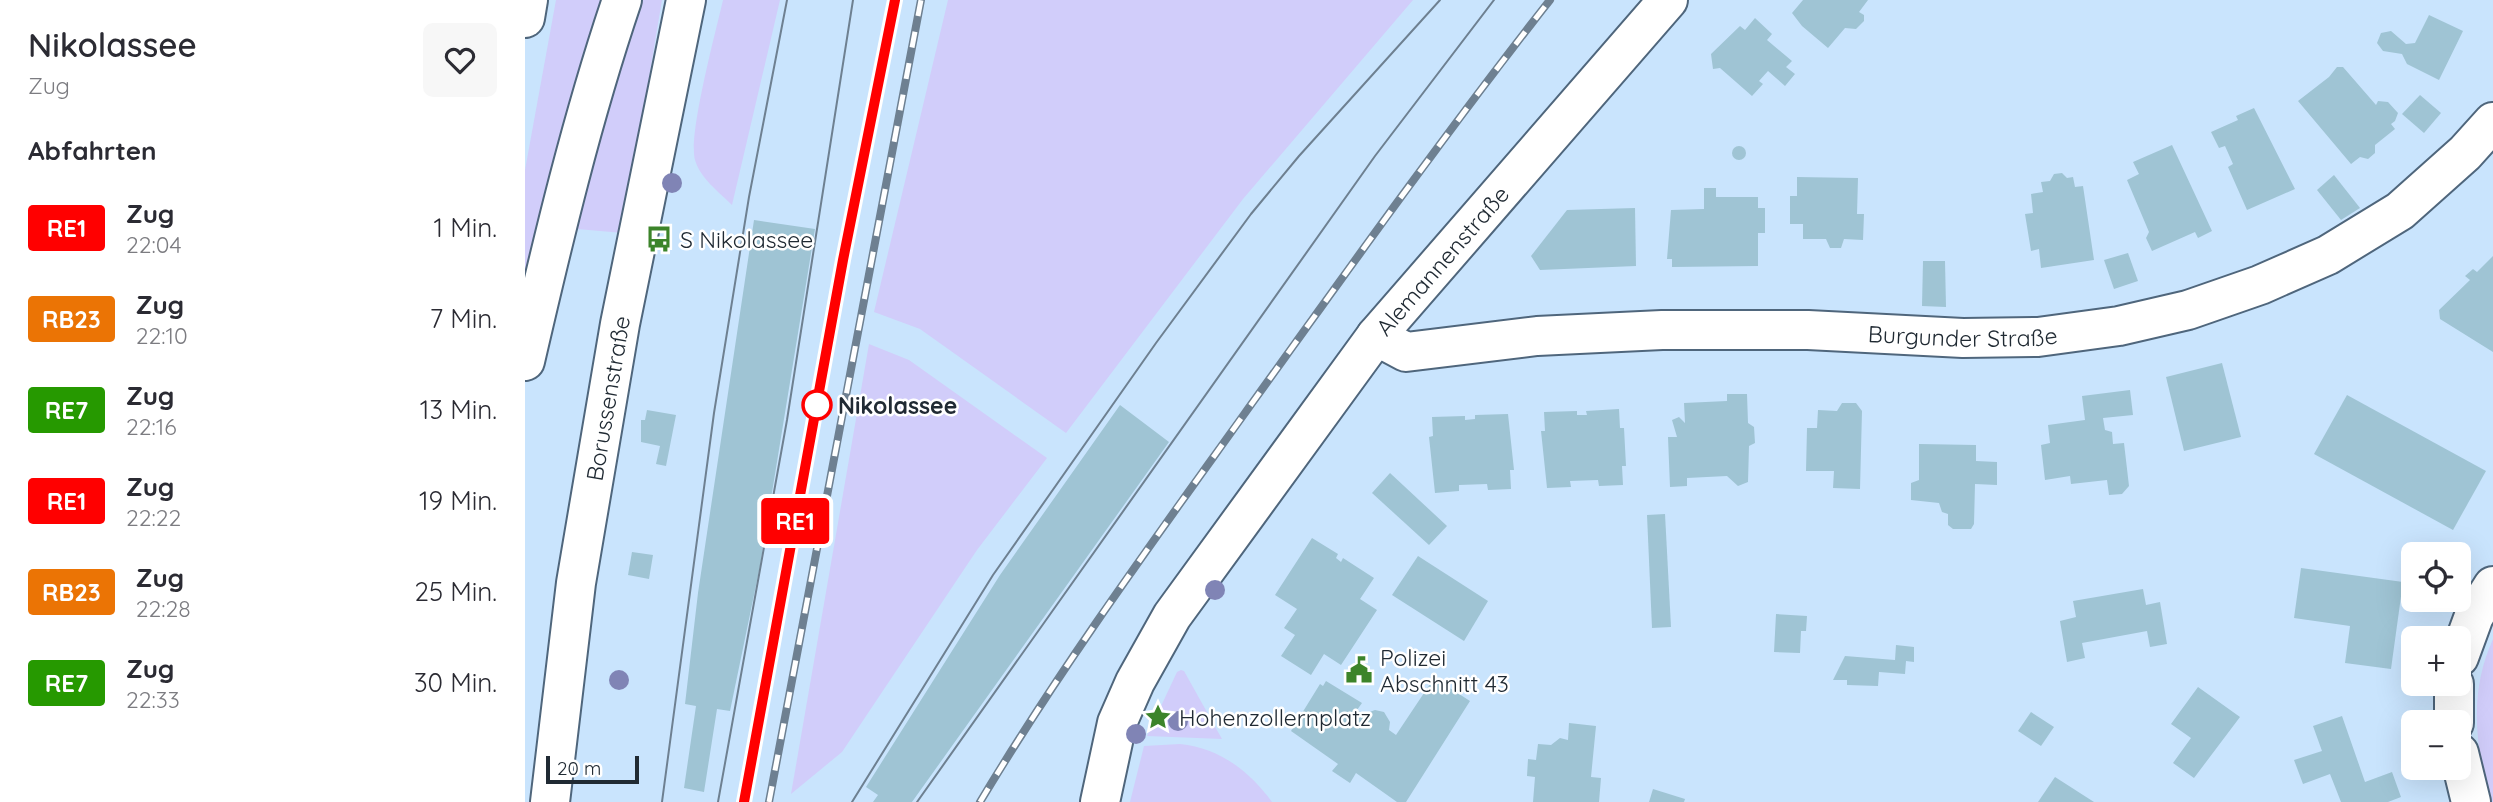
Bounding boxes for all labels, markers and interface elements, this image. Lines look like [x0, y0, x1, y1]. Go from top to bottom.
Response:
button: heart [423, 23, 497, 97]
text: Nikolassee [28, 24, 197, 65]
text: Zug [28, 71, 70, 100]
text: Abfahrten [28, 134, 157, 167]
street label: Alemannenstraße [1369, 179, 1515, 341]
text: Zug [126, 197, 174, 230]
text: 1 Min. [433, 211, 497, 244]
text: RE1 [47, 213, 86, 243]
bus stop icon: S Nikolassee [644, 224, 674, 254]
place label: S Nikolassee [680, 225, 813, 254]
text: 22:04 [126, 230, 182, 259]
text: Zug [136, 288, 184, 321]
text: 7 Min. [430, 302, 497, 335]
text: RB23 [42, 304, 101, 334]
street label: Borussenstraße [579, 313, 636, 483]
street label: Burgunder Straße [1867, 319, 2059, 353]
text: 22:10 [136, 321, 188, 350]
text: Zug [126, 379, 174, 412]
marker: Nikolassee [802, 390, 832, 420]
place label: Nikolassee [838, 391, 957, 420]
text: 13 Min. [420, 393, 497, 426]
text: RE7 [45, 395, 88, 425]
text: 22:16 [126, 412, 177, 441]
text: Zug [126, 470, 174, 503]
text: 19 Min. [419, 484, 497, 517]
text: RE1 [47, 486, 86, 516]
line badge: RE1 [755, 498, 835, 544]
text: 22:22 [126, 503, 181, 532]
text: RE1 [775, 506, 815, 536]
map controls [2401, 542, 2471, 780]
button: locate [2401, 542, 2471, 612]
text: Zug [136, 561, 184, 594]
text: 25 Min. [415, 575, 497, 608]
text: RB23 [42, 577, 101, 607]
text: 22:28 [136, 594, 191, 623]
button: + [2401, 626, 2471, 696]
place label: Polizei Abschnitt 43 [1380, 643, 1509, 698]
text: Zug [126, 652, 174, 685]
public building icon: Polizei Abschnitt 43 [1344, 655, 1374, 685]
text: 30 Min. [414, 666, 497, 699]
text: RE7 [45, 668, 88, 698]
text: 22:33 [126, 685, 180, 714]
place icon: Hohenzollernplatz [1143, 702, 1173, 732]
place label: Hohenzollernplatz [1179, 703, 1371, 732]
button: − [2401, 710, 2471, 780]
scale bar [546, 753, 639, 785]
text: 20 m [557, 756, 601, 780]

